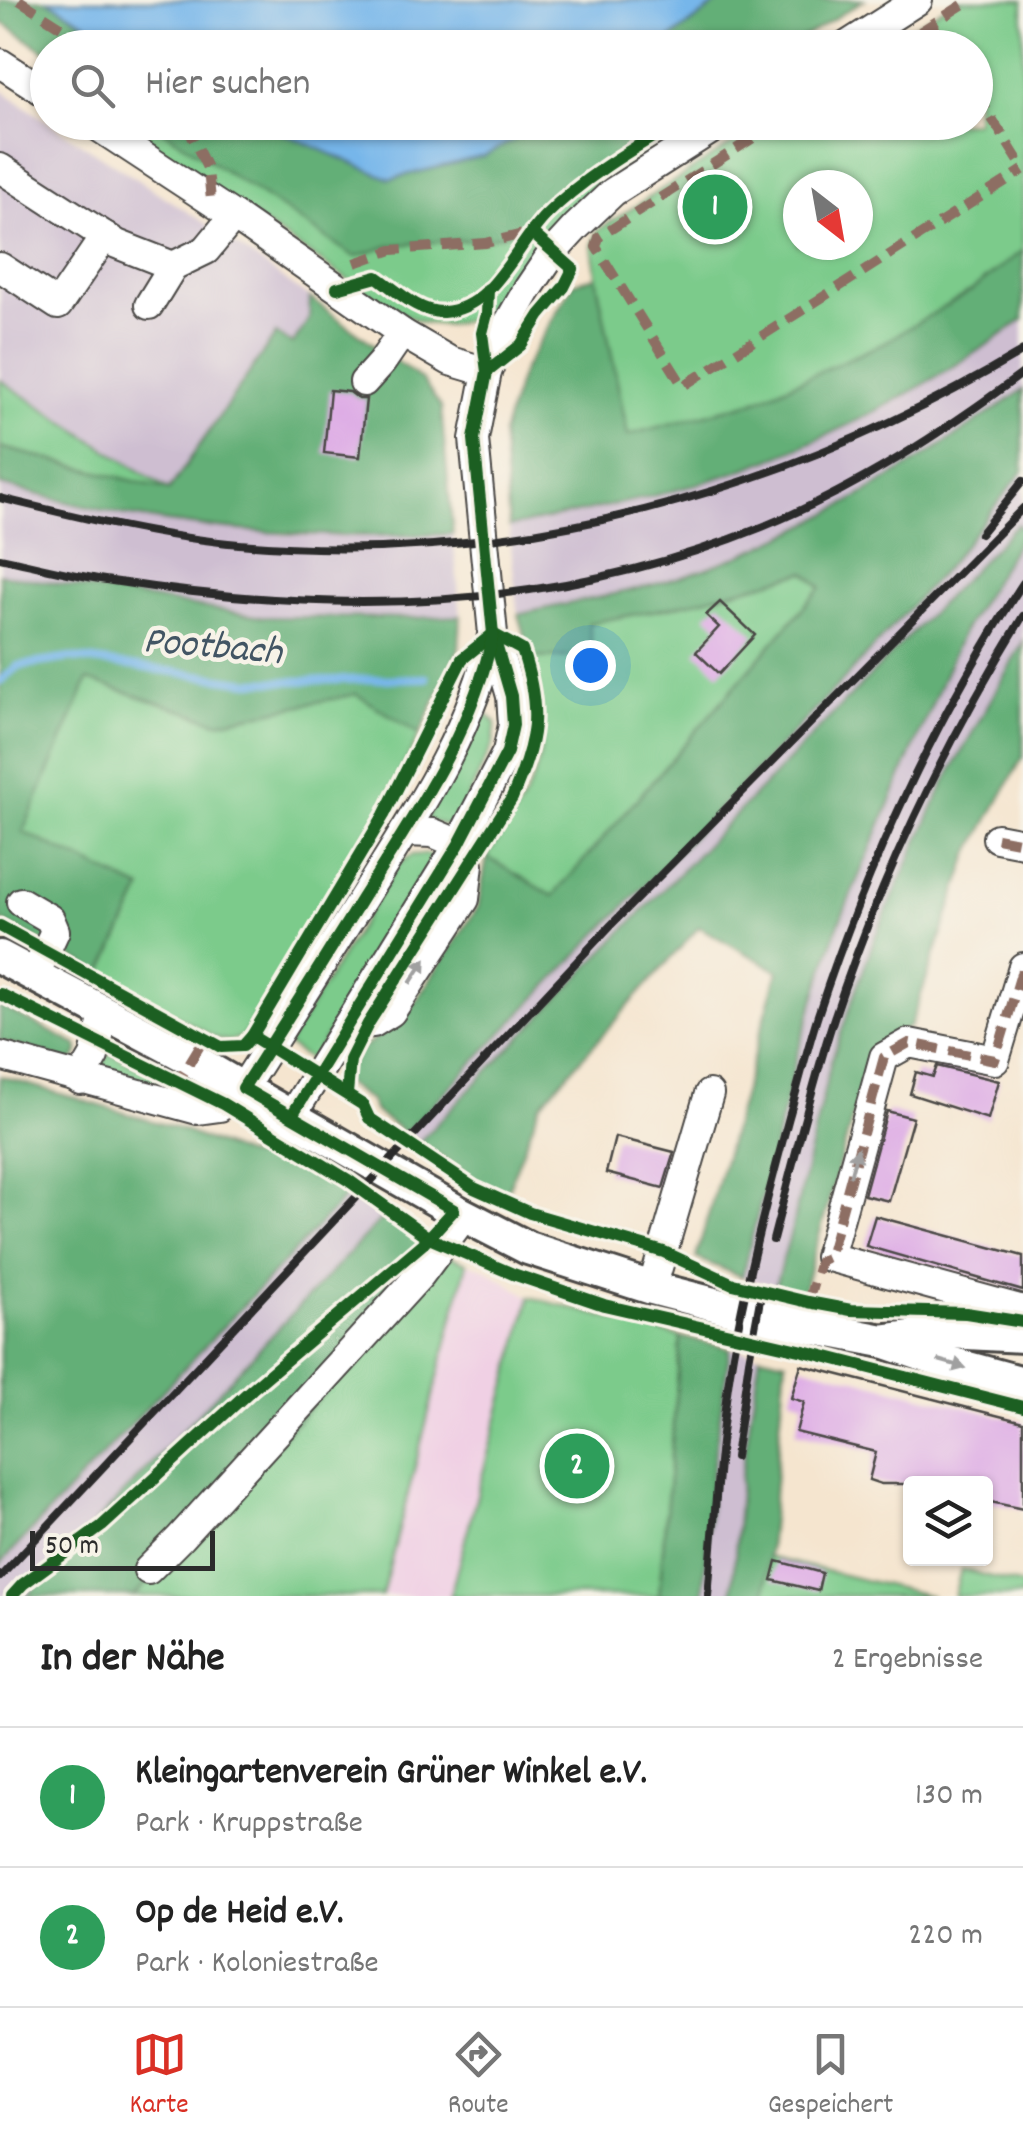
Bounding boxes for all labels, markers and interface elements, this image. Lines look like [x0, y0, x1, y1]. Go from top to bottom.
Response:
search box [30, 30, 993, 140]
icon: search [65, 58, 120, 113]
text: Hier suchen [145, 58, 310, 113]
pin: 1 [682, 170, 748, 244]
north arrow [783, 170, 873, 260]
water label: Pootbach [141, 615, 286, 684]
your location [565, 640, 616, 691]
one-way arrow [409, 957, 427, 984]
one-way arrow [847, 1147, 862, 1177]
one-way arrow [937, 1356, 968, 1372]
pin: 2 [544, 1428, 610, 1504]
map controls [903, 1476, 993, 1566]
button: layers [903, 1476, 993, 1566]
scale bar [30, 1526, 215, 1570]
text: 50 m [45, 1528, 99, 1568]
text: In der Nähe [40, 1631, 225, 1691]
text: 2 Ergebnisse [832, 1638, 983, 1684]
text: Kleingartenverein Grüner Winkel e.V. [135, 1747, 647, 1802]
text: 1 [69, 1774, 76, 1820]
text: 130 m [915, 1774, 983, 1820]
text: Park · Kruppstraße [135, 1802, 363, 1848]
text: Op de Heid e.V. [135, 1887, 344, 1942]
text: 2 [66, 1914, 79, 1960]
text: 220 m [908, 1914, 983, 1960]
text: Park · Koloniestraße [135, 1942, 379, 1988]
tab: Karte [130, 2027, 189, 2127]
tab: Route [448, 2027, 509, 2127]
tab: Gespeichert [768, 2027, 893, 2127]

